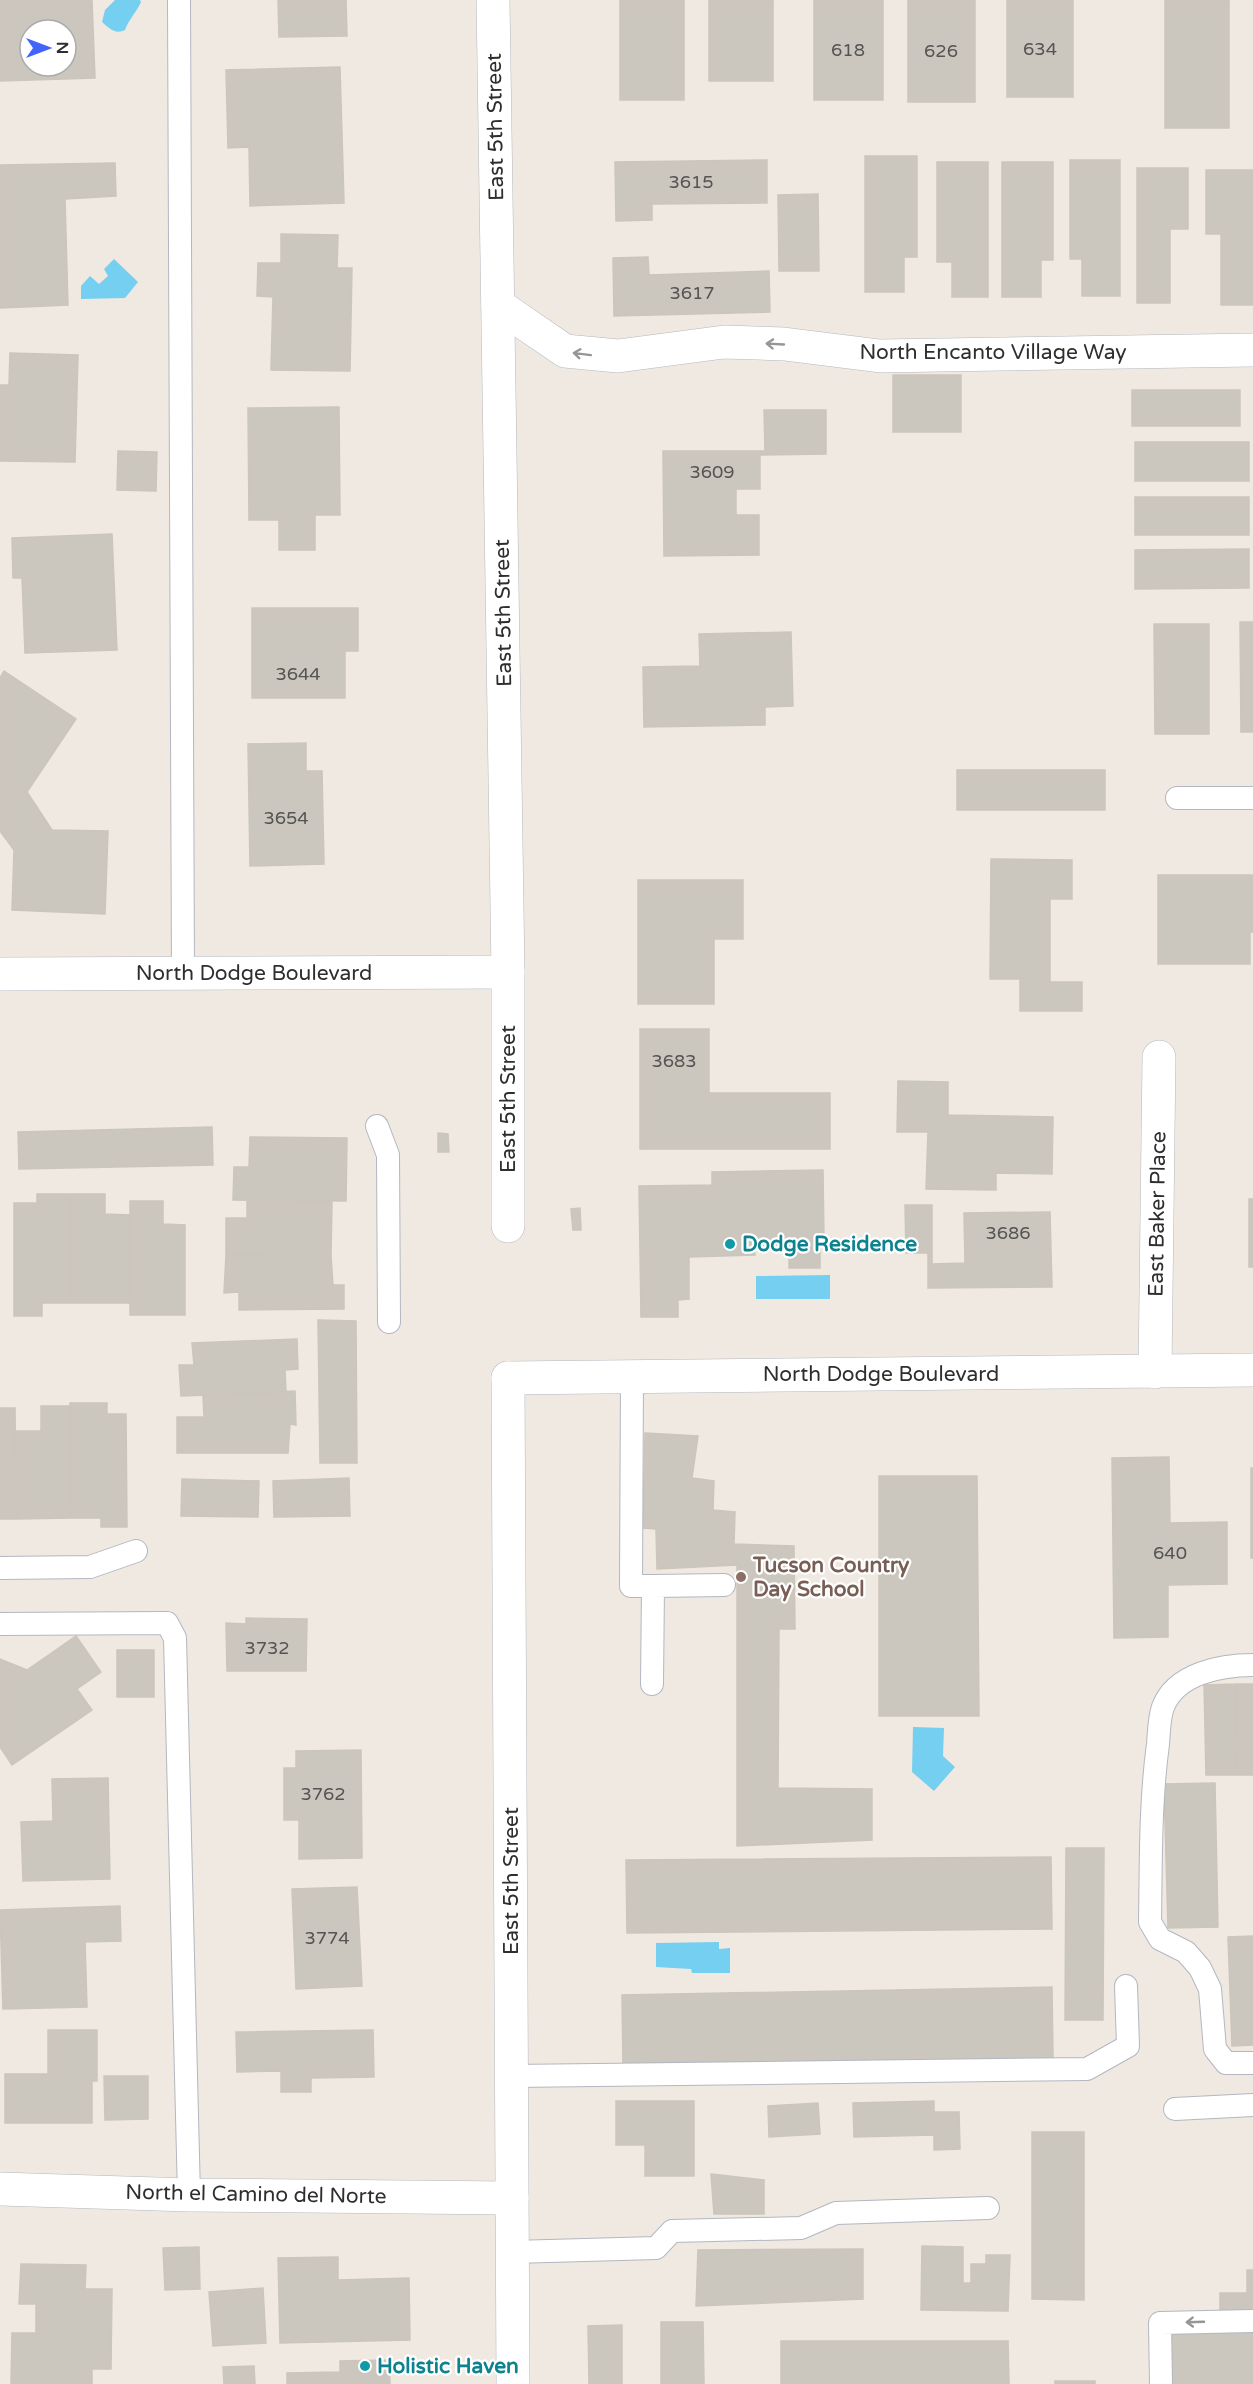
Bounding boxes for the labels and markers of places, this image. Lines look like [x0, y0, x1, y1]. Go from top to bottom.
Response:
place label: Dodge Residence [742, 1232, 917, 1257]
marker: Dodge Residence [723, 1237, 737, 1251]
place label: Tucson Country Day School [752, 1553, 910, 1602]
marker: Tucson Country Day School [734, 1570, 748, 1584]
place label: Holistic Haven [377, 2354, 519, 2379]
marker: Holistic Haven [358, 2359, 372, 2373]

